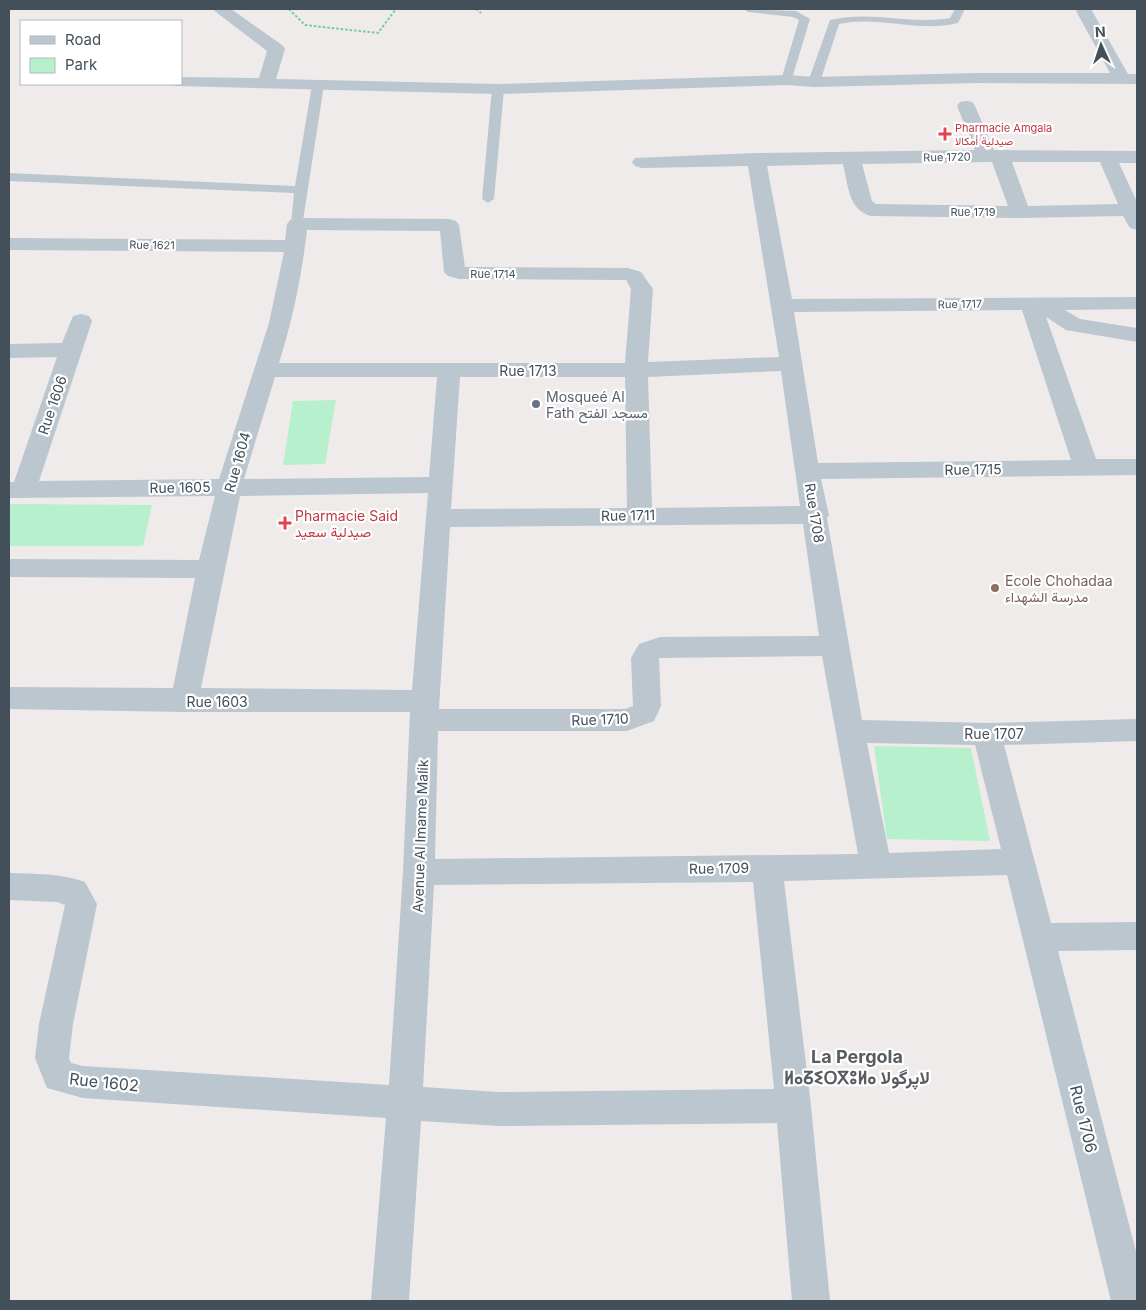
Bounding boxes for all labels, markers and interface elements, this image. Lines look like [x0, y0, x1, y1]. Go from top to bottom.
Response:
legend [20, 20, 182, 85]
north arrow [1076, 20, 1126, 70]
text: N [1095, 23, 1106, 40]
text: Road [65, 30, 101, 49]
text: Park [65, 55, 98, 74]
place label: Pharmacie Amgala صيدلية أمكالا [955, 121, 1052, 148]
marker: Pharmacie Amgala صيدلية أمكالا [939, 128, 951, 140]
street label: Rue 1720 [923, 150, 971, 164]
street label: Rue 1719 [950, 205, 996, 219]
street label: Rue 1621 [129, 238, 175, 252]
street label: Rue 1714 [470, 267, 516, 281]
street label: Rue 1717 [938, 297, 982, 311]
street label: Rue 1713 [499, 362, 557, 379]
street label: Rue 1606 [34, 373, 70, 437]
place label: Mosqueé Al Fath مسجد الفتح [546, 388, 648, 424]
marker: Mosqueé Al Fath مسجد الفتح [530, 398, 542, 410]
street label: Rue 1604 [220, 430, 254, 494]
street label: Rue 1715 [944, 460, 1002, 478]
street label: Rue 1605 [149, 478, 211, 496]
street label: Rue 1708 [802, 482, 828, 544]
street label: Rue 1711 [601, 506, 655, 524]
place label: Pharmacie Said صيدلية سعيد [295, 507, 398, 540]
marker: Pharmacie Said صيدلية سعيد [279, 517, 291, 529]
place label: Ecole Chohadaa مدرسة الشهداء [1005, 572, 1113, 606]
marker: Ecole Chohadaa مدرسة الشهداء [989, 582, 1001, 594]
street label: Rue 1603 [186, 693, 248, 710]
street label: Rue 1710 [571, 710, 629, 728]
street label: Rue 1707 [964, 725, 1024, 742]
street label: Avenue Al Imame Malik [409, 759, 431, 913]
street label: Rue 1709 [689, 859, 749, 877]
district label: La Pergola ⵍⴰⵒⵉⵔⴳⵓⵍⴰ لاپرگولا [784, 1046, 930, 1090]
street label: Rue 1602 [68, 1068, 140, 1096]
street label: Rue 1706 [1066, 1083, 1102, 1155]

